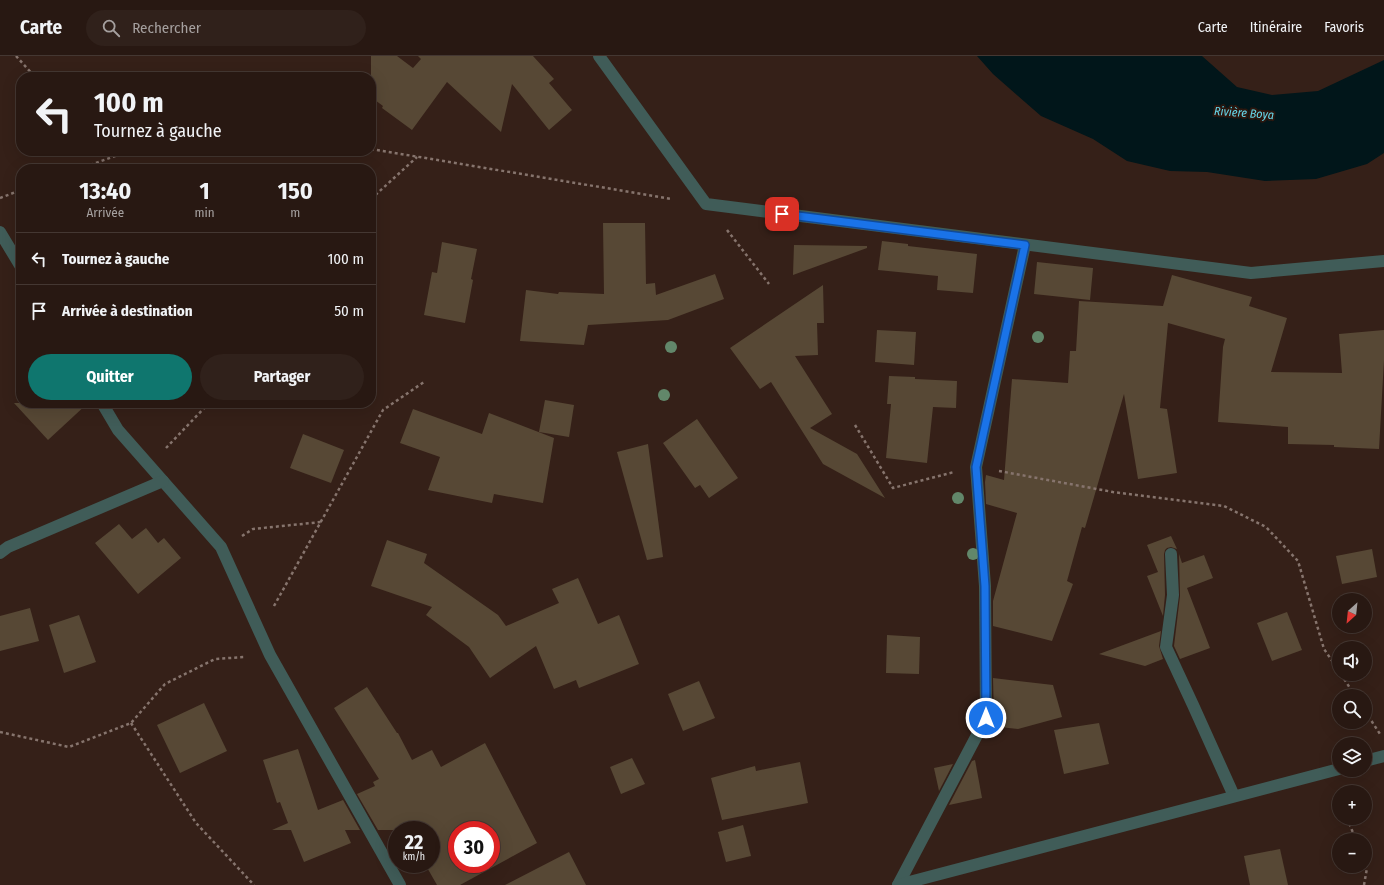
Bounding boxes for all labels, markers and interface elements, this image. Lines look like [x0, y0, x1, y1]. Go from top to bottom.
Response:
search box [86, 10, 366, 46]
text: Carte [20, 16, 62, 39]
icon: search [100, 17, 122, 39]
text: Rechercher [132, 19, 201, 37]
text: Carte [1198, 19, 1228, 36]
text: Itinéraire [1250, 19, 1302, 36]
text: Favoris [1324, 19, 1364, 36]
text: 100 m [94, 86, 164, 119]
icon: left [28, 88, 80, 140]
water label: Rivière Boya [1213, 104, 1275, 122]
text: Tournez à gauche [94, 120, 222, 142]
text: 13:40 [79, 177, 131, 205]
text: 1 [200, 177, 210, 205]
text: 150 [278, 177, 313, 205]
pin [765, 197, 799, 231]
icon: arrive [771, 203, 793, 225]
text: Arrivée [86, 205, 124, 220]
text: min [195, 205, 215, 220]
text: m [290, 205, 300, 220]
icon: left [28, 248, 50, 270]
text: Tournez à gauche [62, 250, 169, 268]
text: 100 m [327, 250, 364, 268]
icon: arrive [28, 300, 50, 322]
text: Arrivée à destination [62, 302, 193, 320]
text: 50 m [334, 302, 364, 320]
button: Quitter [28, 354, 192, 400]
button: Partager [200, 354, 364, 400]
north arrow [1332, 593, 1372, 633]
map controls [1332, 593, 1372, 873]
button: sound [1332, 641, 1372, 681]
button: search [1332, 689, 1372, 729]
position arrow [965, 697, 1007, 739]
button: layers [1332, 737, 1372, 777]
button: + [1332, 785, 1372, 825]
speed limit sign: 30 [448, 821, 500, 873]
text: 22 [405, 830, 423, 854]
button: − [1332, 833, 1372, 873]
text: km/h [403, 851, 425, 863]

